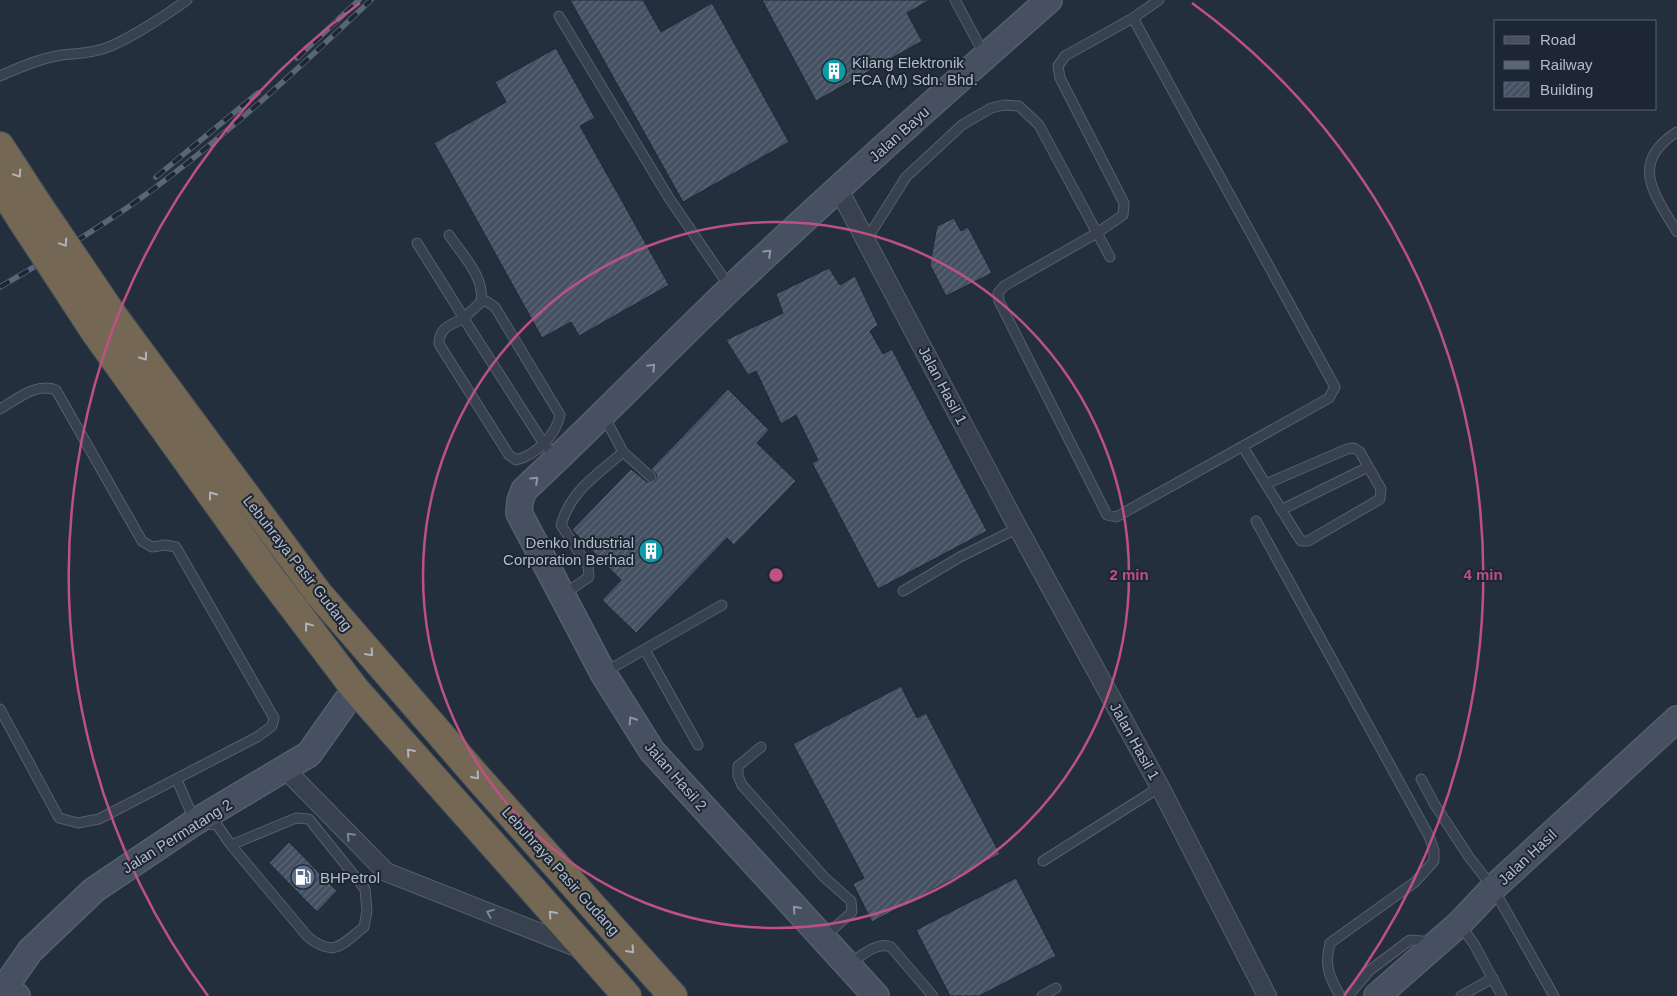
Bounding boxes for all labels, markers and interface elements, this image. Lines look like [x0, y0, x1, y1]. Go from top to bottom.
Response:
legend [1494, 20, 1657, 110]
text: Road [1540, 31, 1576, 48]
place label: Kilang Elektronik FCA (M) Sdn. Bhd. [852, 54, 978, 88]
text: Railway [1540, 56, 1593, 73]
building icon: Kilang Elektronik FCA (M) Sdn. Bhd. [821, 58, 847, 84]
text: Building [1540, 81, 1593, 98]
street label: Jalan Bayu [866, 103, 932, 165]
one-way arrow [12, 169, 22, 178]
one-way arrow [58, 237, 67, 247]
one-way arrow [763, 250, 772, 259]
street label: Jalan Hasil 1 [915, 343, 971, 427]
one-way arrow [138, 351, 147, 361]
one-way arrow [646, 363, 655, 372]
one-way arrow [530, 477, 539, 486]
one-way arrow [209, 491, 218, 501]
street label: Lebuhraya Pasir Gudang [240, 492, 356, 634]
place label: Denko Industrial Corporation Berhad [503, 534, 634, 568]
building icon: Denko Industrial Corporation Berhad [638, 538, 664, 564]
centre of rings [767, 566, 785, 584]
text: 2 min [1109, 566, 1149, 583]
text: 4 min [1463, 566, 1503, 583]
one-way arrow [305, 623, 313, 632]
one-way arrow [364, 648, 373, 657]
street label: Jalan Hasil 1 [1107, 699, 1163, 783]
one-way arrow [629, 717, 638, 726]
street label: Jalan Hasil 2 [641, 738, 711, 814]
one-way arrow [407, 748, 416, 757]
one-way arrow [471, 770, 479, 779]
street label: Jalan Permatang 2 [119, 795, 235, 877]
street label: Lebuhraya Pasir Gudang [499, 803, 623, 939]
street label: Jalan Hasil [1494, 826, 1560, 888]
one-way arrow [347, 832, 356, 841]
fuel station icon: BHPetrol [290, 864, 316, 890]
place label: BHPetrol [320, 869, 380, 886]
one-way arrow [792, 905, 801, 914]
one-way arrow [486, 909, 495, 919]
one-way arrow [549, 910, 558, 919]
one-way arrow [625, 944, 634, 953]

